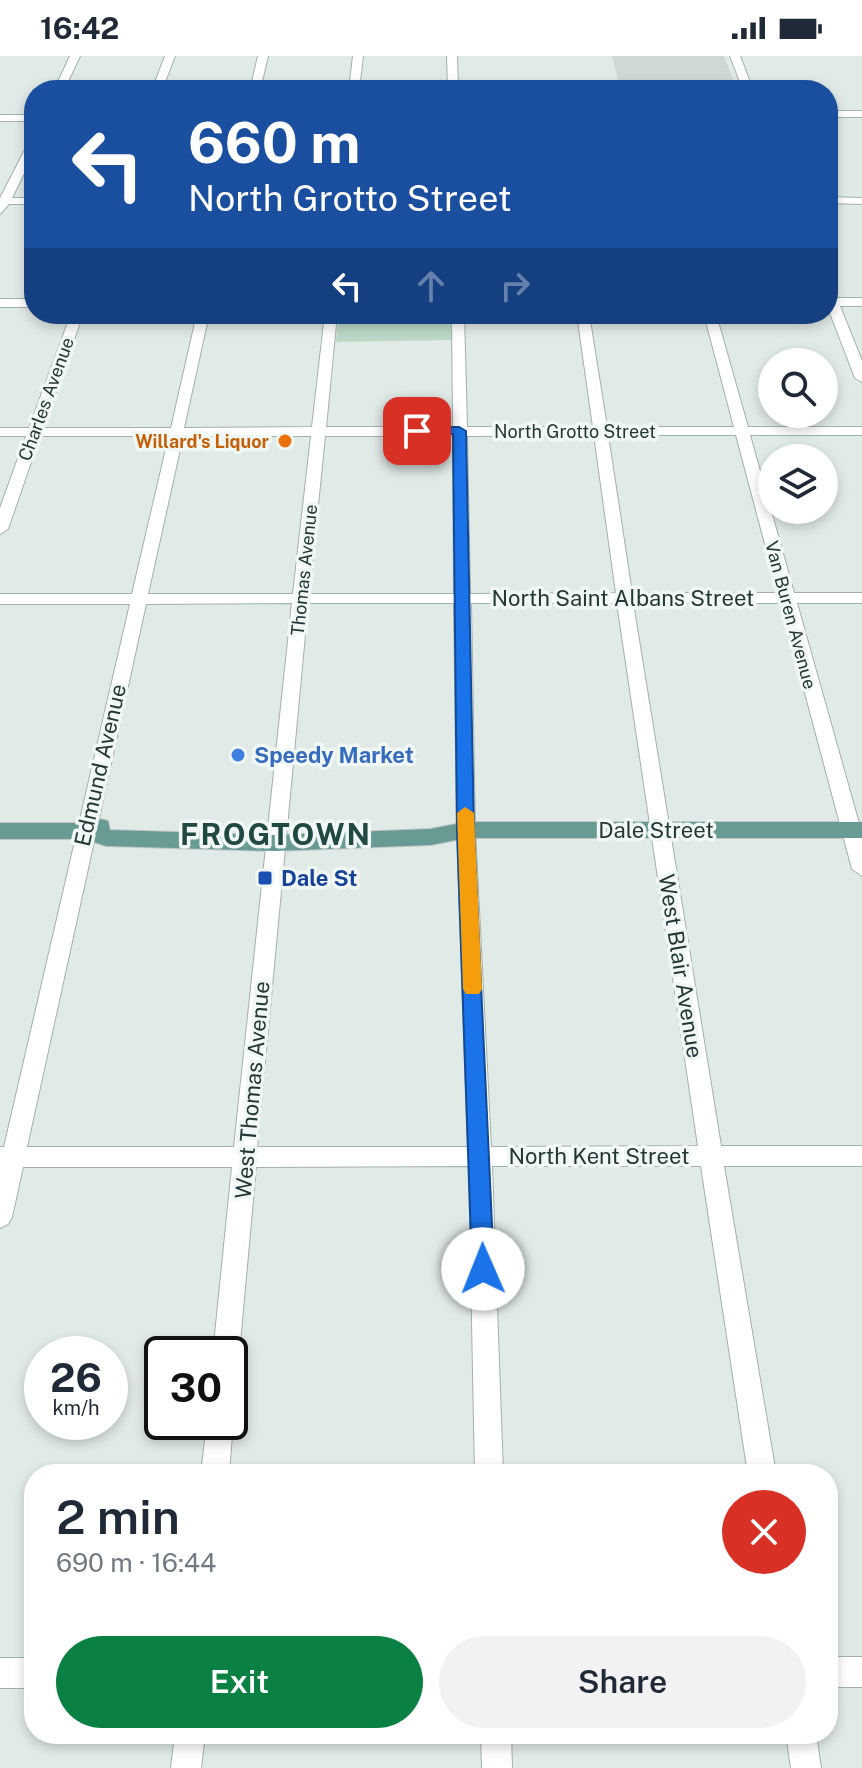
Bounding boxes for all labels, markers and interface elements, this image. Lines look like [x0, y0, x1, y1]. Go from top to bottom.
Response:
text: 16:42 [40, 10, 119, 46]
text: 660 m [188, 110, 361, 176]
icon: left [56, 112, 160, 216]
text: North Grotto Street [188, 177, 512, 219]
icon: left [325, 264, 369, 308]
icon: ahead [409, 264, 453, 308]
icon: right [493, 264, 537, 308]
street label: Charles Avenue [14, 334, 78, 464]
map controls [758, 348, 838, 524]
button: search [758, 348, 838, 428]
pin [383, 397, 451, 465]
icon: arrive [395, 409, 439, 453]
street label: North Grotto Street [494, 421, 656, 442]
place label: Willard's Liquor [135, 431, 270, 452]
marker: Willard's Liquor [276, 432, 294, 450]
button: layers [758, 444, 838, 524]
street label: Thomas Avenue [287, 503, 321, 637]
street label: Van Buren Avenue [761, 539, 821, 691]
street label: North Saint Albans Street [492, 585, 754, 611]
street label: Edmund Avenue [69, 681, 131, 849]
place label: Speedy Market [254, 742, 414, 768]
marker: Speedy Market [229, 746, 247, 764]
district label: FROGTOWN [180, 816, 372, 852]
street label: Dale Street [598, 817, 714, 843]
place label: Dale St [281, 865, 358, 891]
marker: Dale St [256, 869, 274, 887]
street label: West Blair Avenue [654, 872, 708, 1060]
street label: West Thomas Avenue [230, 980, 274, 1200]
street label: North Kent Street [509, 1143, 689, 1169]
position arrow [441, 1227, 525, 1311]
speed limit sign: 30 [144, 1336, 248, 1440]
text: 26 [50, 1354, 102, 1401]
text: km/h [52, 1396, 100, 1420]
text: 2 min [56, 1488, 180, 1545]
button: close [722, 1490, 806, 1574]
text: 690 m · 16:44 [56, 1547, 216, 1578]
button: Exit [56, 1636, 423, 1728]
button: Share [439, 1636, 806, 1728]

